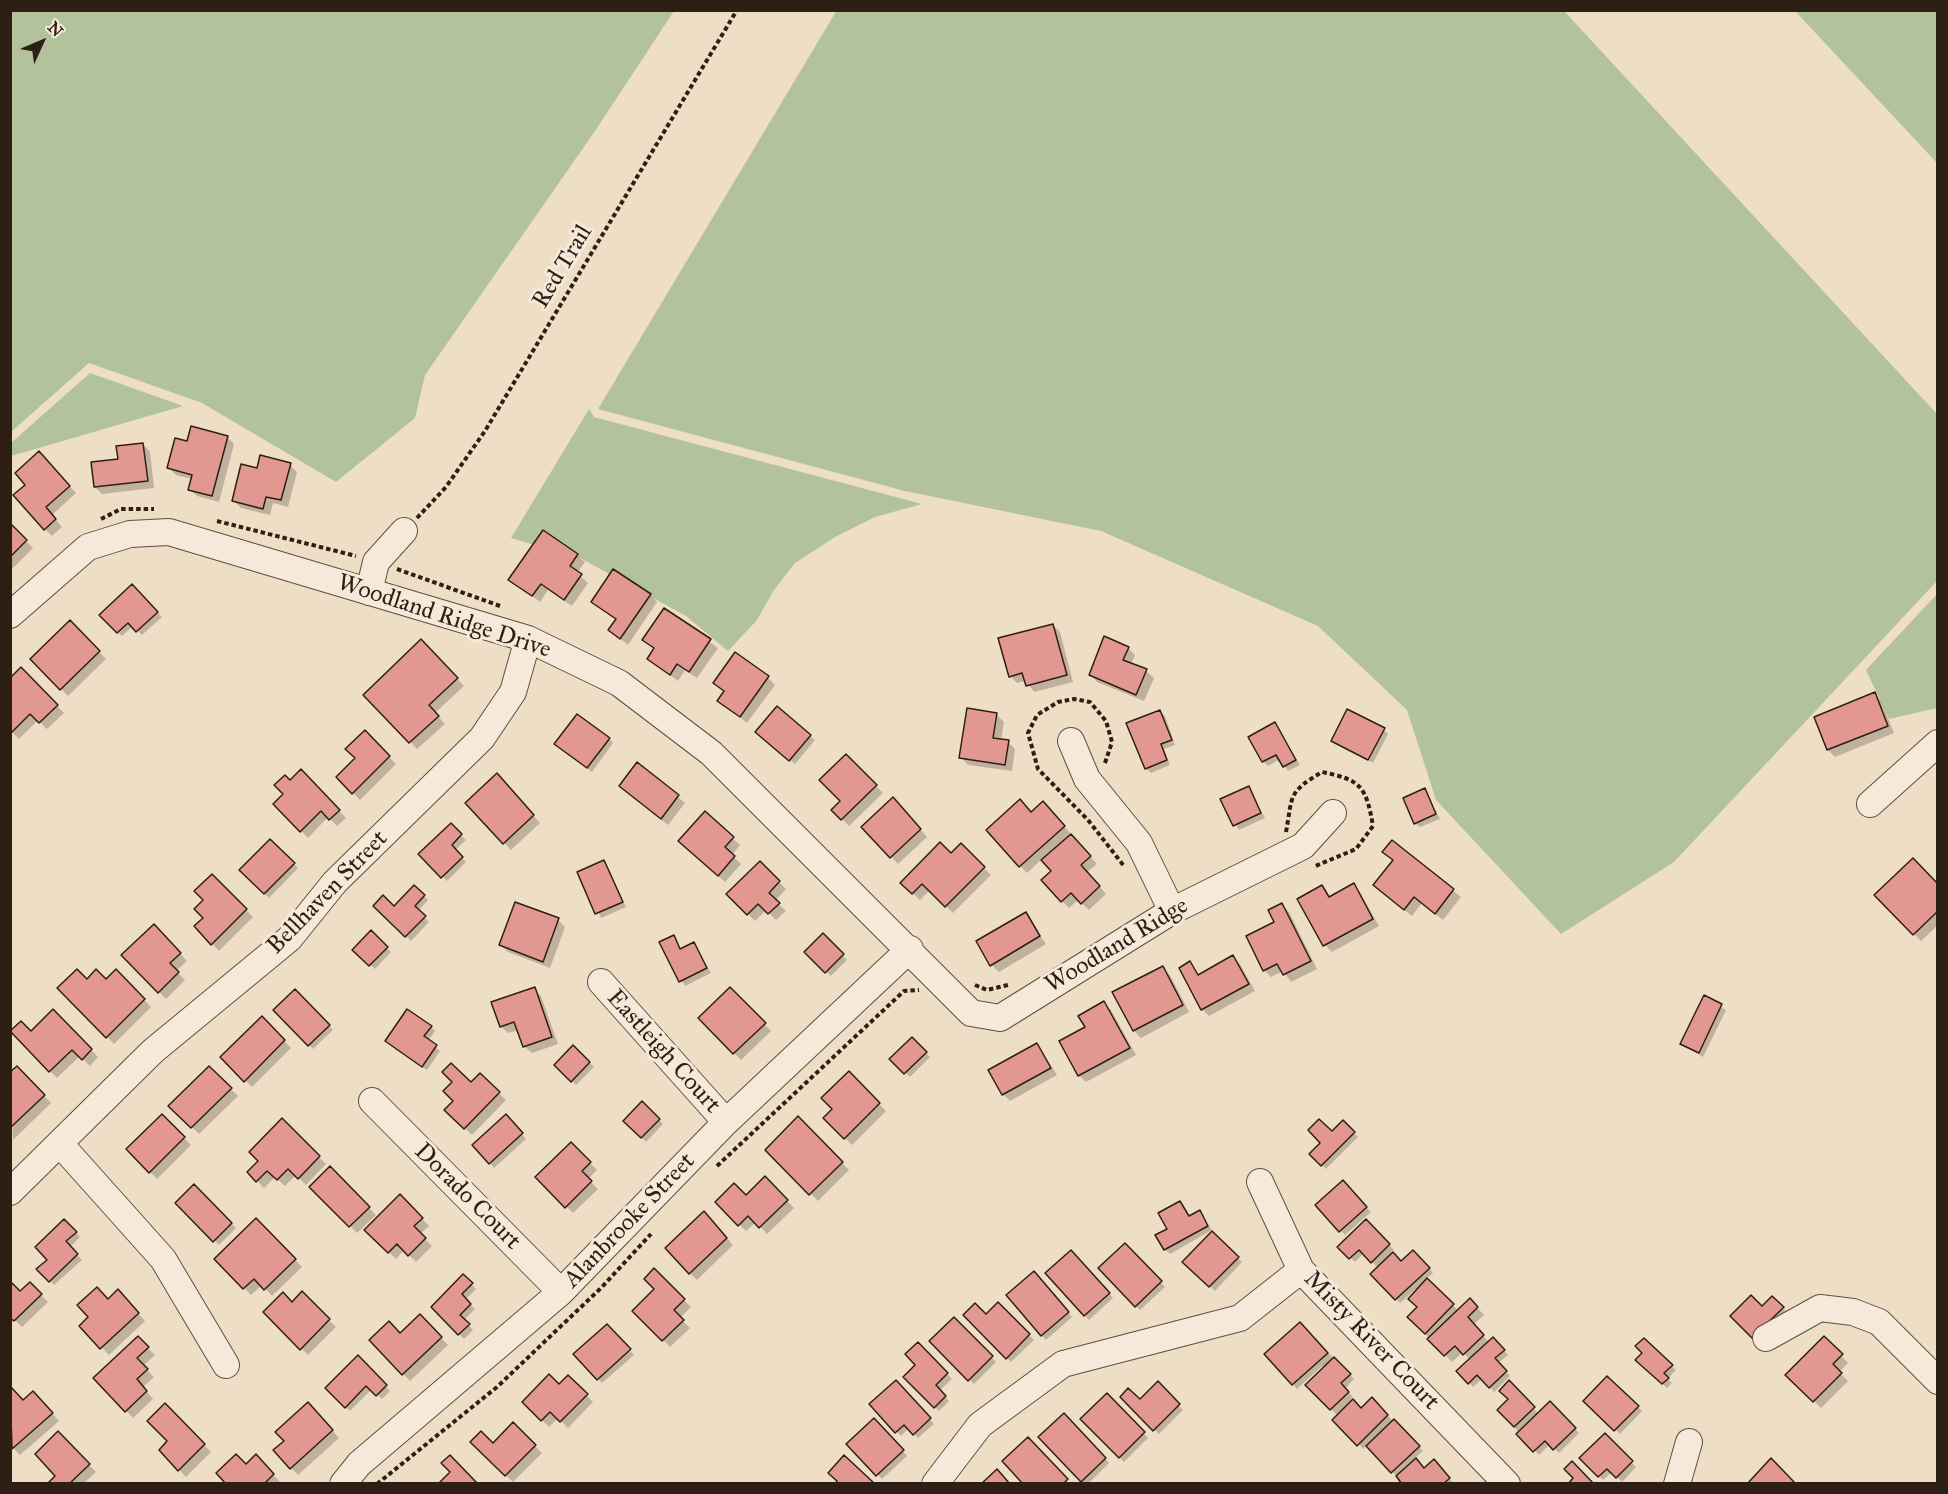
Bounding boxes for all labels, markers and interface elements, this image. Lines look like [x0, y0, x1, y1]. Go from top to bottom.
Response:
north arrow [12, 12, 72, 72]
text: N [44, 18, 67, 41]
street label: Red Trail [527, 220, 599, 314]
street label: Woodland Ridge Drive [334, 569, 554, 665]
street label: Bellhaven Street [262, 825, 394, 961]
street label: Woodland Ridge [1040, 892, 1194, 1000]
street label: Eastleigh Court [600, 984, 726, 1120]
street label: Dorado Court [408, 1138, 526, 1256]
street label: Alanbrooke Street [558, 1148, 702, 1294]
street label: Misty River Court [1297, 1265, 1445, 1417]

